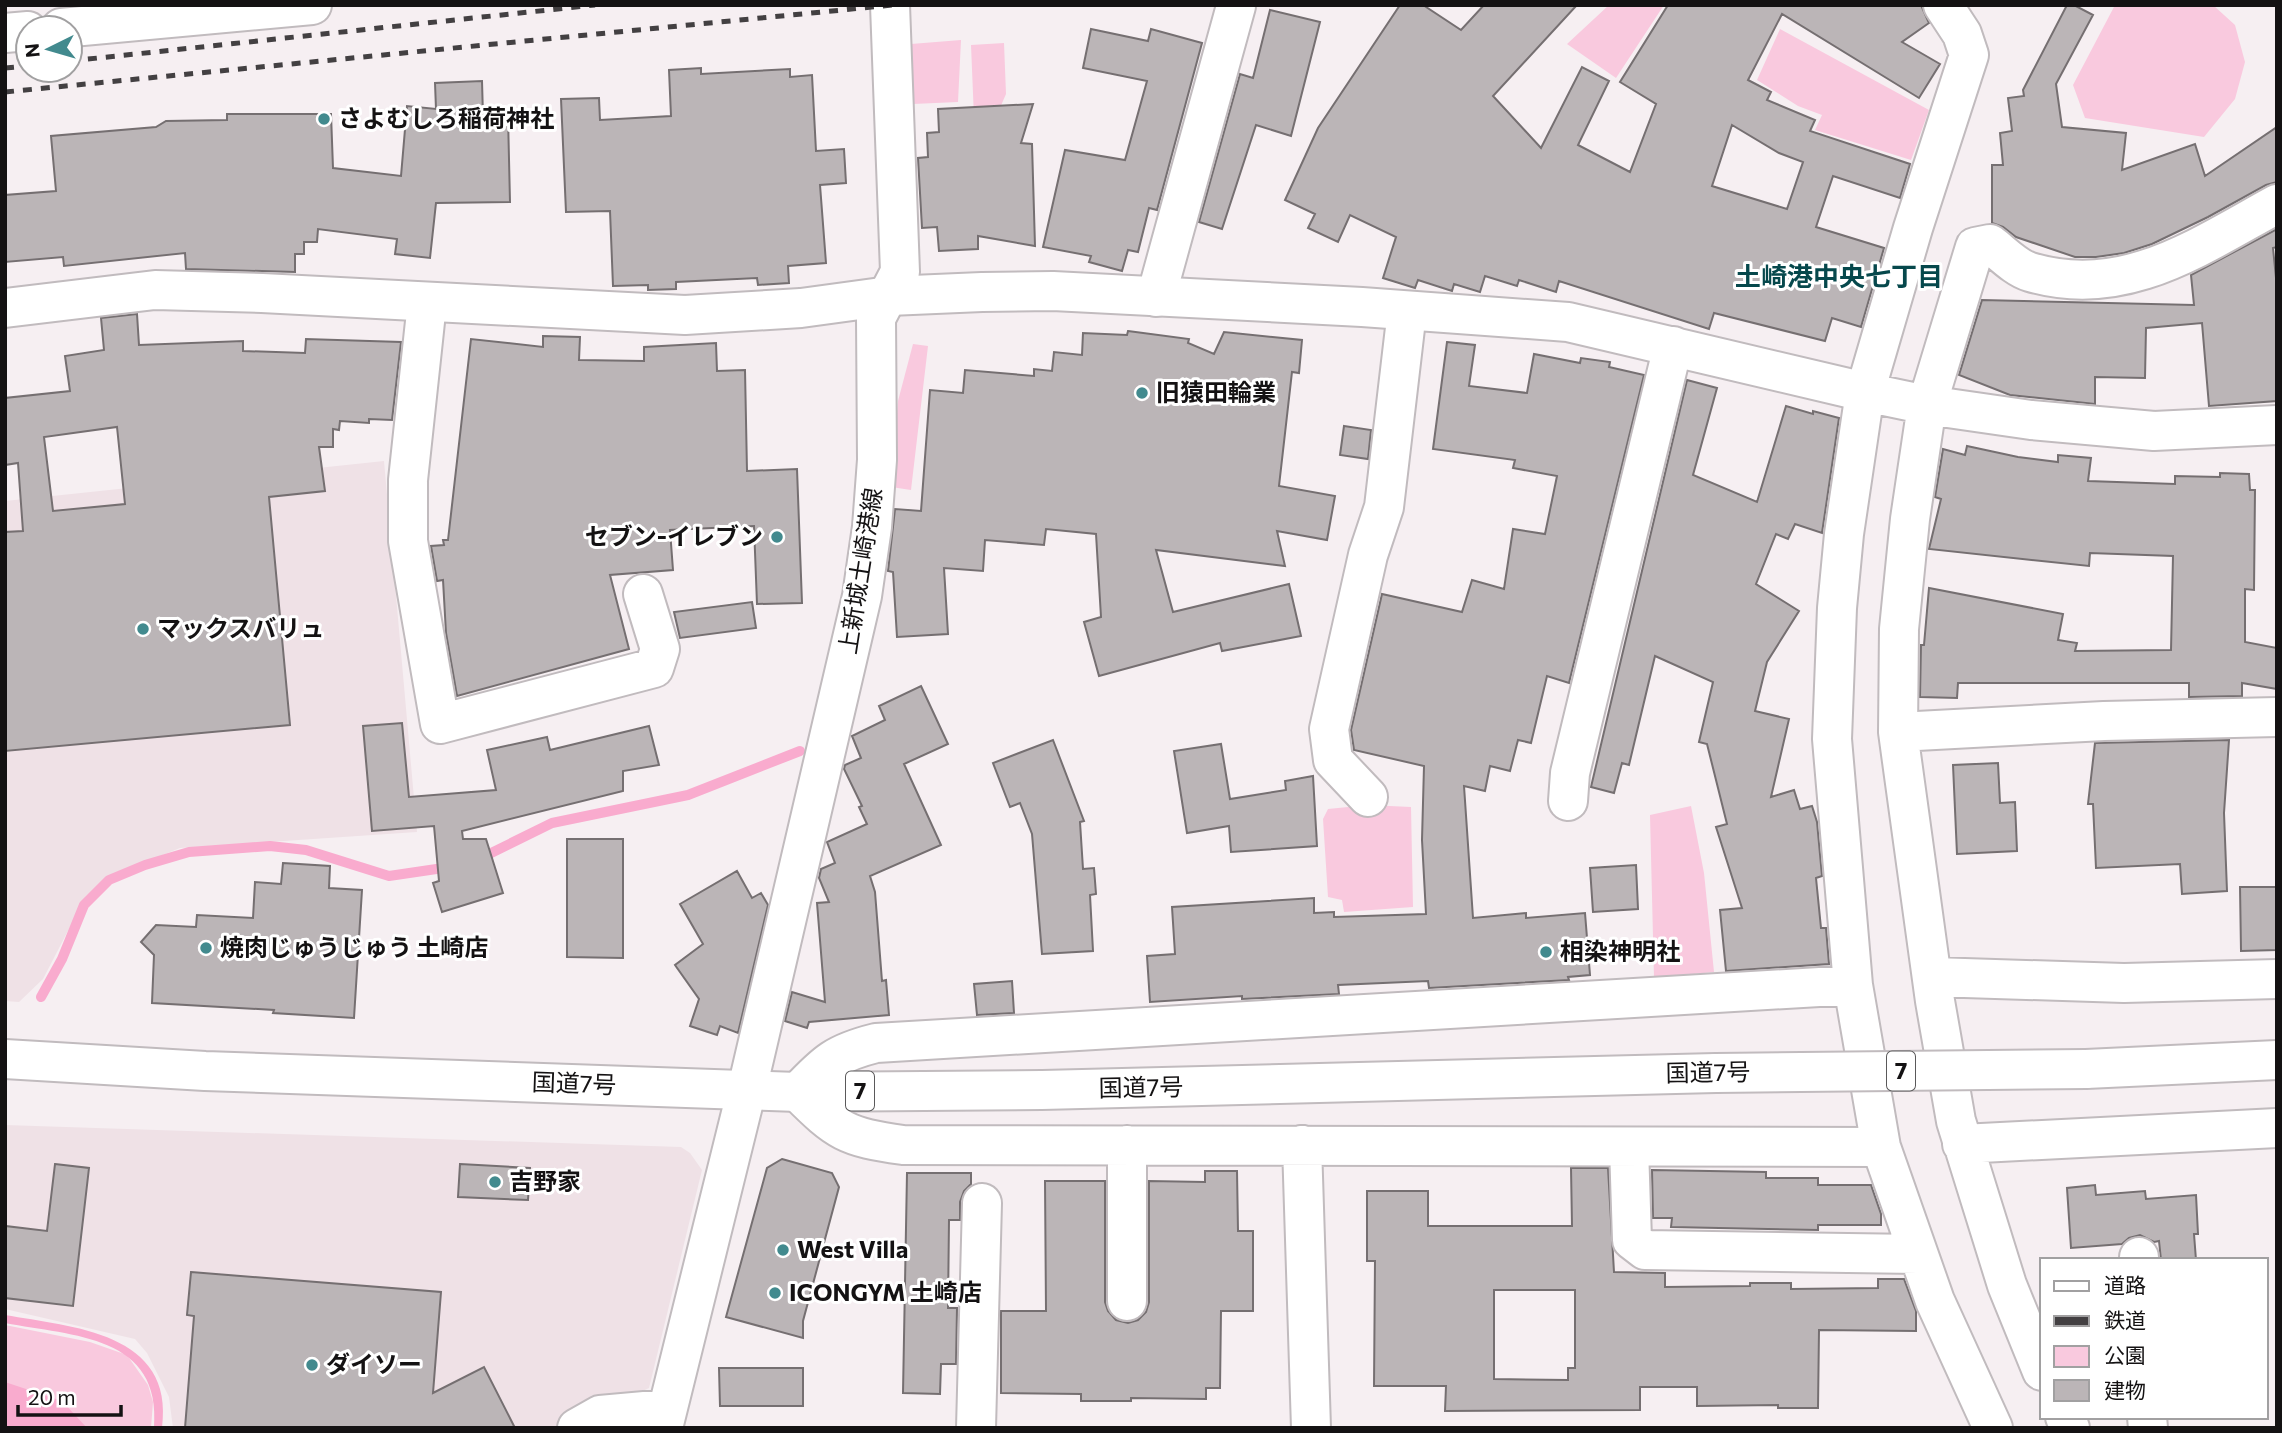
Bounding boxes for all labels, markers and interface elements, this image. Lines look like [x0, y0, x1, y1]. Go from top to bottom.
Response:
north arrow [14, 14, 84, 84]
text: N [19, 42, 44, 59]
place label: さよむしろ稲荷神社 [338, 103, 554, 132]
marker: さよむしろ稲荷神社 [316, 111, 332, 127]
district label: 土崎港中央七丁目 [1735, 260, 1943, 291]
place label: 旧猿田輪業 [1156, 377, 1276, 406]
marker: 旧猿田輪業 [1134, 385, 1150, 401]
street label: 上新城土崎港線 [832, 486, 887, 656]
place label: セブン-イレブン [585, 521, 763, 550]
marker: セブン-イレブン [769, 529, 785, 545]
place label: マックスバリュ [157, 613, 324, 642]
marker: マックスバリュ [135, 621, 151, 637]
place label: 焼肉じゅうじゅう 土崎店 [220, 932, 489, 961]
place label: 相染神明社 [1560, 936, 1680, 965]
marker: 焼肉じゅうじゅう 土崎店 [198, 940, 214, 956]
marker: 相染神明社 [1538, 944, 1554, 960]
road number: 7 [1887, 1052, 1915, 1090]
street label: 国道7号 [1665, 1056, 1751, 1087]
street label: 国道7号 [531, 1067, 617, 1098]
street label: 国道7号 [1098, 1071, 1184, 1102]
road number: 7 [846, 1072, 874, 1110]
place label: 吉野家 [509, 1166, 581, 1195]
marker: 吉野家 [487, 1174, 503, 1190]
place label: West Villa [797, 1234, 908, 1263]
marker: West Villa [775, 1242, 791, 1258]
legend [2040, 1258, 2268, 1419]
text: 道路 [2104, 1272, 2146, 1297]
place label: ICONGYM 土崎店 [789, 1277, 982, 1306]
marker: ICONGYM 土崎店 [767, 1285, 783, 1301]
text: 鉄道 [2104, 1307, 2146, 1332]
text: 公園 [2104, 1342, 2146, 1367]
place label: ダイソー [326, 1349, 422, 1378]
marker: ダイソー [304, 1357, 320, 1373]
scale bar [18, 1374, 121, 1418]
text: 建物 [2104, 1377, 2146, 1402]
text: 20 m [28, 1384, 76, 1409]

